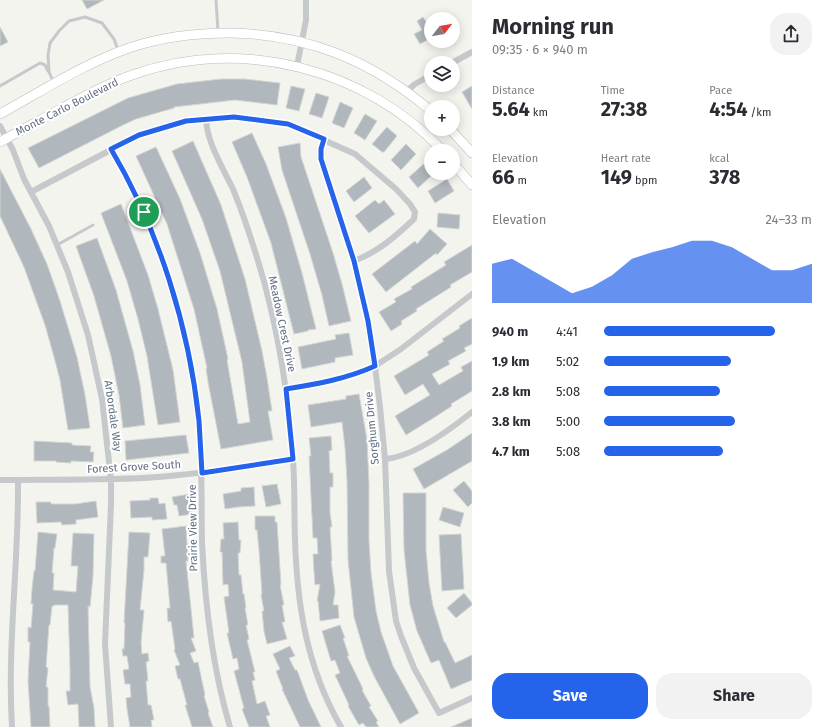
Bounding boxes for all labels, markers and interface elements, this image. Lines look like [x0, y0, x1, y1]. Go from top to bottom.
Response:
north arrow [424, 12, 460, 48]
map controls [424, 12, 460, 180]
text: Morning run [492, 13, 614, 40]
button: share [770, 13, 812, 55]
text: 09:35 · 6 × 940 m [492, 42, 588, 57]
button: layers [424, 56, 460, 92]
street label: Monte Carlo Boulevard [14, 75, 120, 139]
text: Distance [492, 84, 535, 97]
text: Time [601, 84, 625, 97]
text: Pace [709, 84, 732, 97]
text: 5.64 [492, 97, 530, 121]
text: 27:38 [601, 97, 647, 121]
text: 4:54 [709, 97, 748, 121]
button: + [424, 100, 460, 136]
text: km [530, 106, 548, 119]
text: /km [748, 106, 771, 119]
button: − [424, 144, 460, 180]
text: Elevation [492, 152, 538, 165]
text: Heart rate [601, 152, 651, 165]
text: kcal [709, 152, 729, 165]
text: 66 [492, 165, 515, 189]
text: 149 [601, 165, 632, 189]
text: 378 [709, 165, 740, 189]
text: m [515, 174, 527, 187]
text: bpm [632, 174, 657, 187]
pin [127, 195, 161, 229]
icon: arrive [133, 201, 155, 223]
text: Elevation [492, 212, 546, 227]
text: 24–33 m [765, 212, 812, 227]
street label: Meadow Crest Drive [265, 275, 299, 373]
text: 940 m [492, 324, 528, 339]
text: 4:41 [556, 324, 578, 339]
text: 1.9 km [492, 354, 529, 369]
text: 5:02 [556, 354, 579, 369]
street label: Arbordale Way [102, 379, 125, 453]
text: 2.8 km [492, 384, 531, 399]
text: 5:08 [556, 384, 580, 399]
street label: Sorghum Drive [362, 391, 382, 465]
text: 3.8 km [492, 414, 531, 429]
text: 5:00 [556, 414, 580, 429]
text: 4.7 km [492, 444, 530, 459]
text: 5:08 [556, 444, 580, 459]
street label: Forest Grove South [87, 458, 181, 476]
street label: Prairie View Drive [186, 484, 200, 572]
button: Save [492, 673, 648, 719]
button: Share [656, 673, 812, 719]

